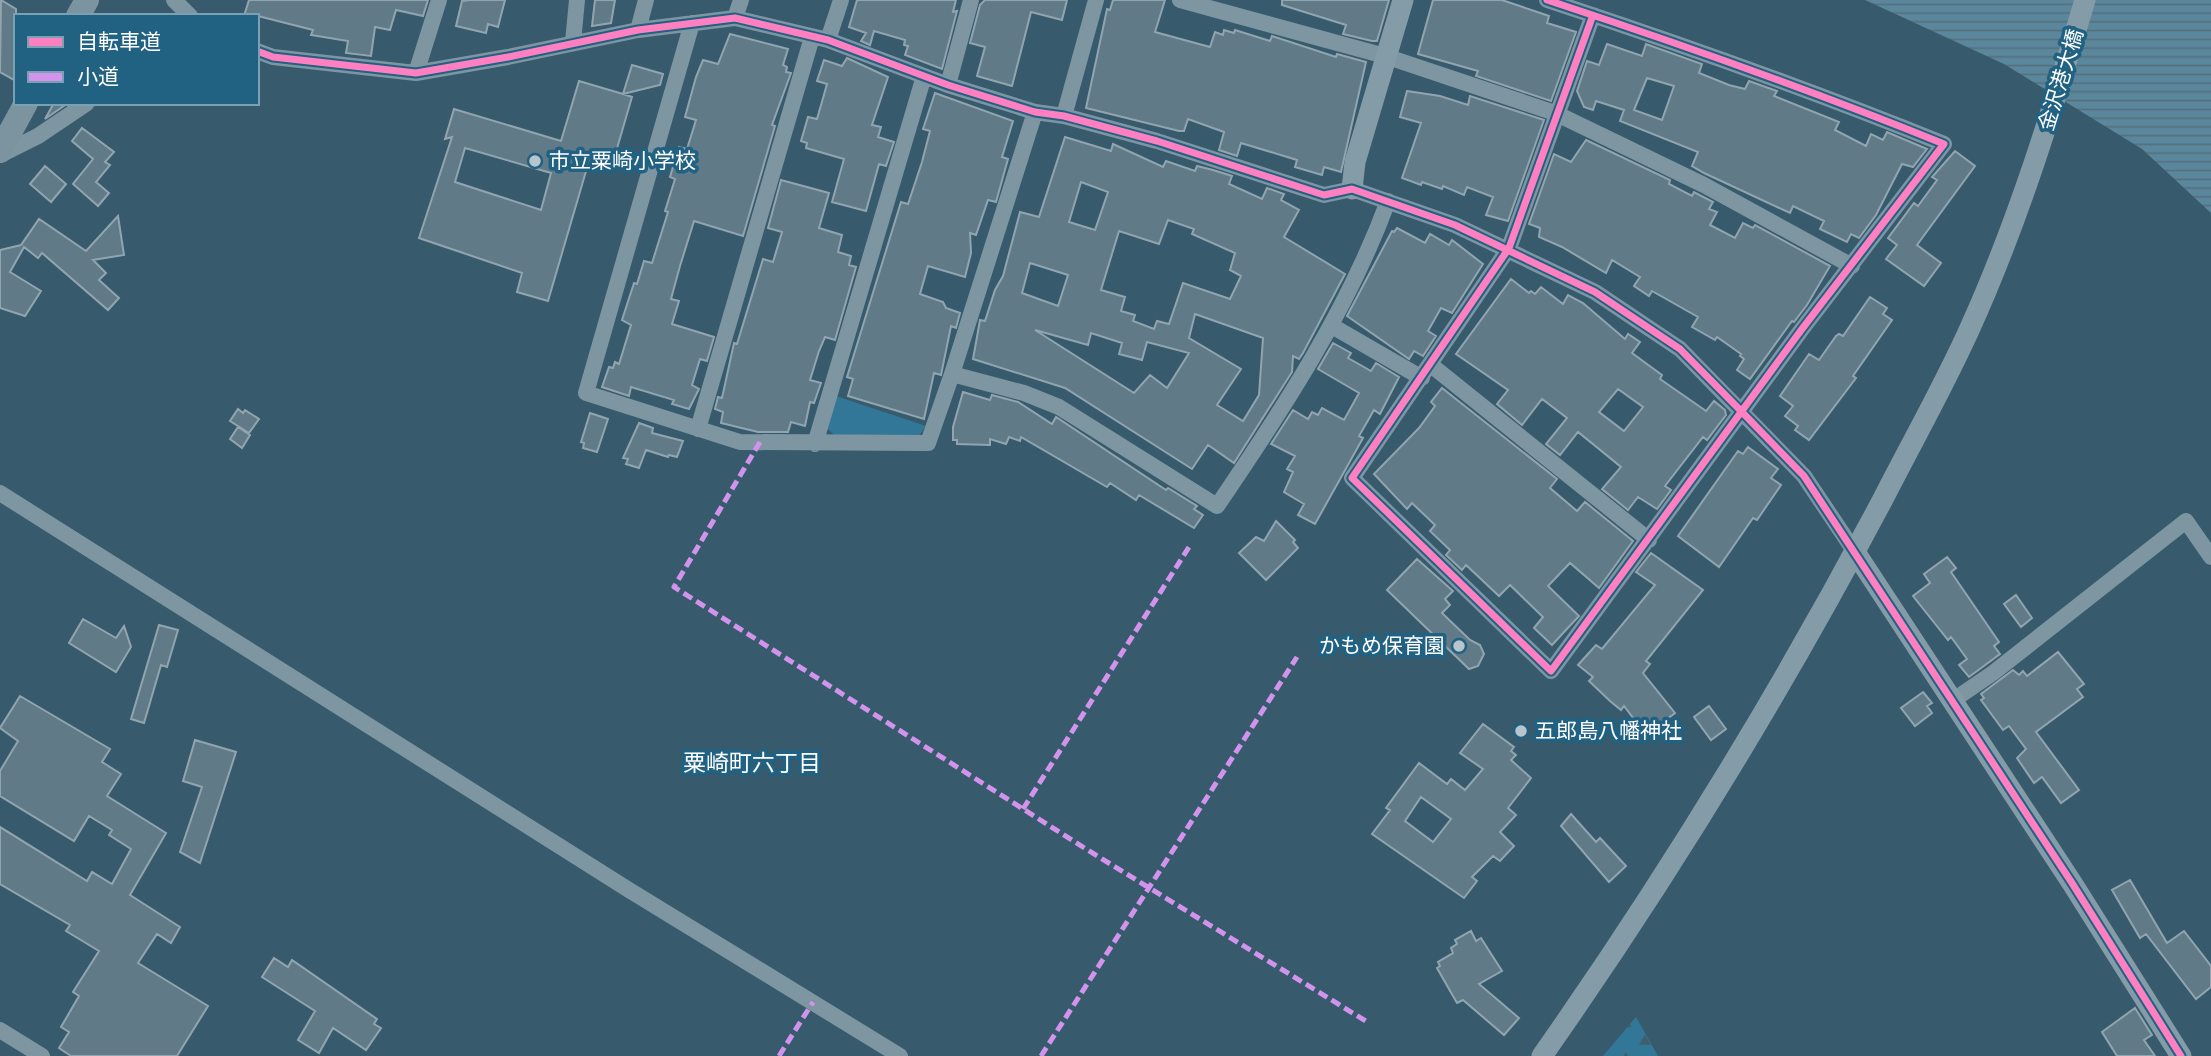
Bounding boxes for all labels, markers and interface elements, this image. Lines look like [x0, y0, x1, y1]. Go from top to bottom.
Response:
legend [14, 14, 259, 105]
street label: 金沢港大橋 [2035, 27, 2087, 133]
text: 自転車道 [77, 31, 161, 53]
text: 小道 [77, 66, 119, 88]
place label: 市立粟崎小学校 [549, 150, 696, 172]
marker: 市立粟崎小学校 [527, 153, 543, 169]
place label: かもめ保育園 [1319, 635, 1445, 657]
marker: かもめ保育園 [1451, 638, 1467, 654]
place label: 五郎島八幡神社 [1535, 720, 1682, 742]
marker: 五郎島八幡神社 [1513, 723, 1529, 739]
district label: 粟崎町六丁目 [683, 751, 821, 776]

